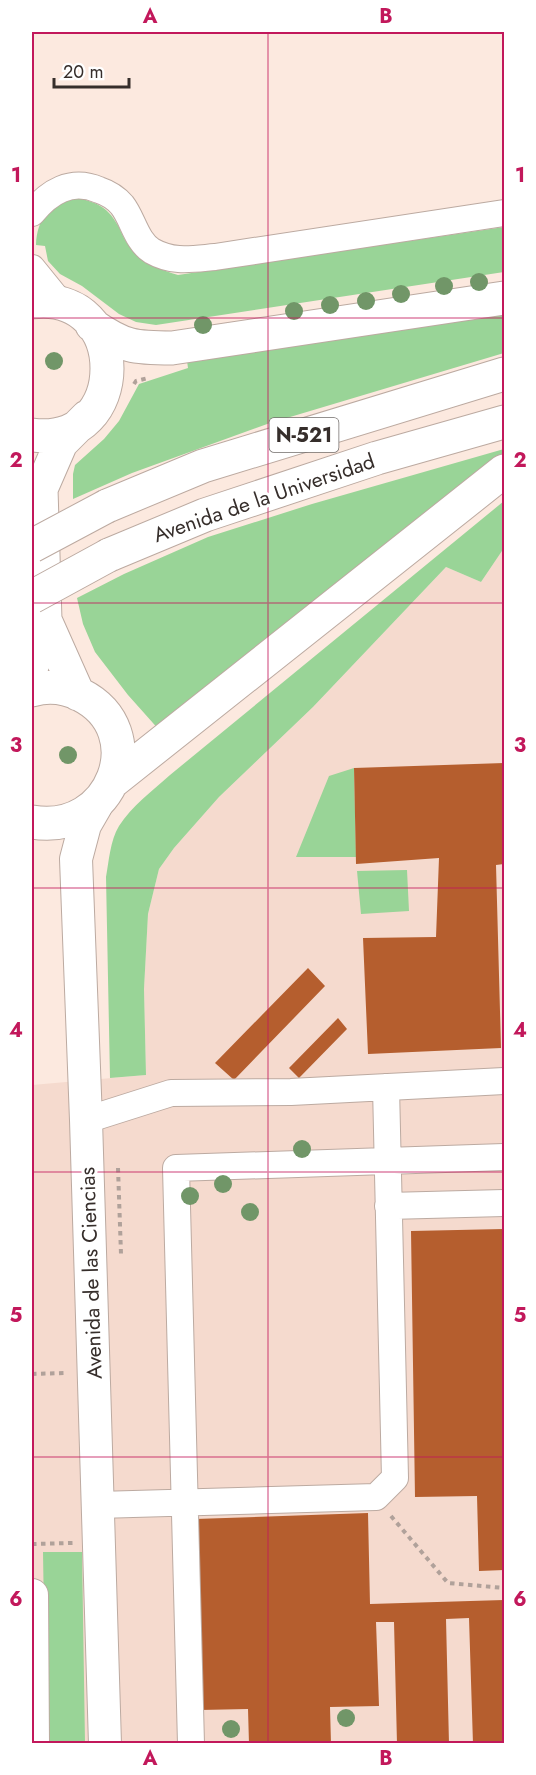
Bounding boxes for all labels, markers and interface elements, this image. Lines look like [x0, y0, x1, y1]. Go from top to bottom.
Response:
text: A [142, 2, 158, 31]
text: B [379, 2, 393, 31]
scale bar [54, 51, 129, 89]
text: 20 m [63, 59, 103, 85]
text: 1 [11, 161, 21, 190]
text: 1 [515, 161, 525, 190]
road number: N-521 [270, 418, 338, 452]
text: 2 [9, 446, 23, 475]
street label: Avenida de la Universidad [149, 446, 379, 550]
text: 2 [513, 446, 527, 475]
text: 3 [10, 731, 22, 760]
text: 3 [514, 731, 526, 760]
text: 4 [9, 1016, 23, 1045]
text: 4 [513, 1016, 527, 1045]
street label: Avenida de las Ciencias [72, 1167, 110, 1379]
text: 5 [10, 1301, 23, 1330]
text: 5 [514, 1301, 527, 1330]
text: 6 [9, 1585, 23, 1614]
text: 6 [513, 1585, 527, 1614]
text: A [142, 1744, 158, 1773]
text: B [379, 1744, 393, 1773]

